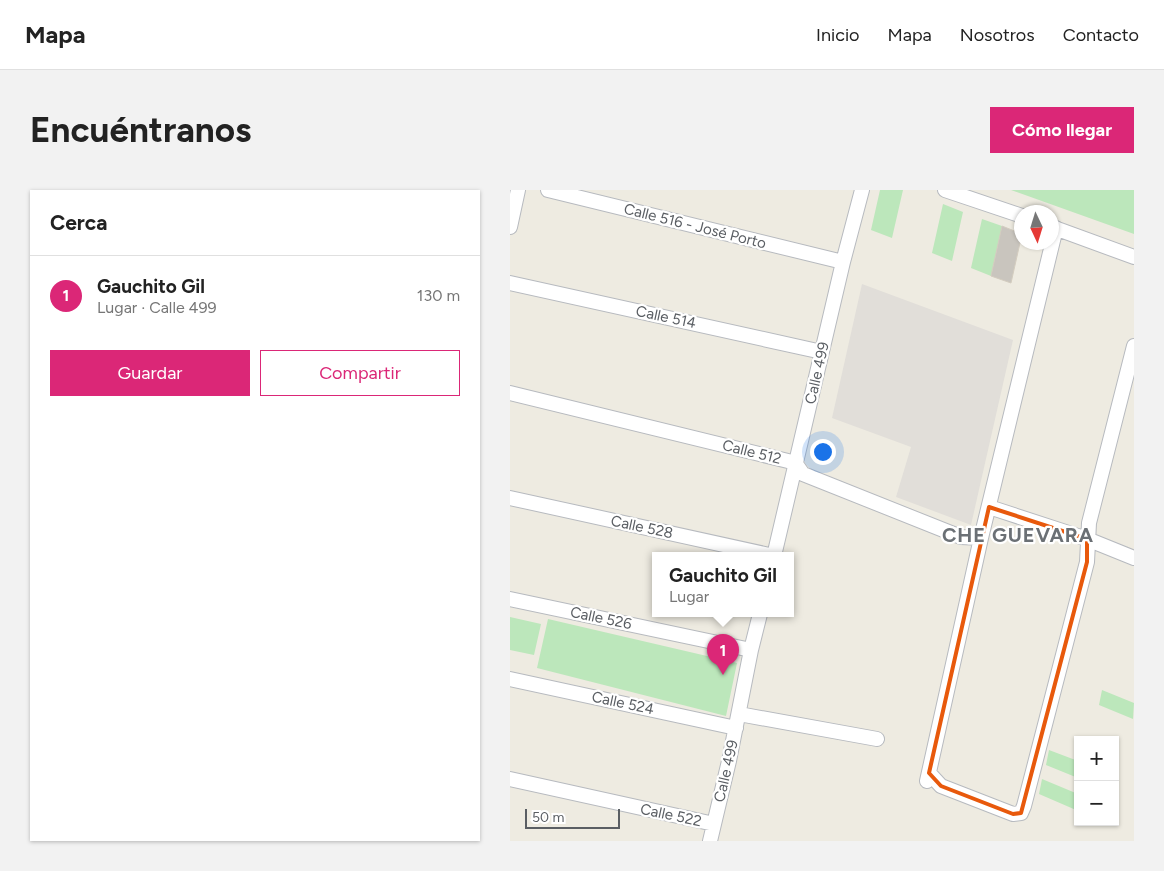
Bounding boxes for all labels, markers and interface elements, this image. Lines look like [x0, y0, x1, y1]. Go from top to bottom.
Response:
text: Mapa [25, 20, 86, 49]
text: Inicio [816, 24, 860, 46]
text: Mapa [888, 24, 932, 46]
text: Nosotros [960, 24, 1035, 46]
text: Contacto [1063, 24, 1139, 46]
button: Cómo llegar [990, 107, 1134, 153]
text: Encuéntranos [30, 109, 251, 151]
street label: Calle 516 - José Porto [622, 200, 768, 252]
north arrow [1014, 205, 1059, 250]
text: Cerca [50, 210, 107, 235]
text: Gauchito Gil [97, 275, 205, 298]
text: 1 [63, 286, 69, 305]
text: 130 m [417, 286, 460, 305]
text: Lugar · Calle 499 [97, 298, 217, 317]
street label: Calle 514 [634, 302, 698, 332]
street label: Calle 499 [801, 340, 833, 406]
button: Guardar [50, 350, 250, 396]
button: Compartir [260, 350, 460, 396]
street label: Calle 512 [721, 436, 783, 468]
your location [810, 439, 836, 465]
street label: Calle 528 [609, 512, 675, 542]
district label: CHE GUEVARA [942, 523, 1094, 547]
popup [652, 552, 794, 617]
text: Gauchito Gil [669, 564, 777, 587]
text: Lugar [669, 587, 709, 606]
street label: Calle 526 [569, 603, 634, 633]
pin: 1 [707, 634, 739, 675]
street label: Calle 524 [590, 688, 656, 718]
map controls [1074, 736, 1119, 826]
button: + [1074, 736, 1119, 781]
street label: Calle 499 [710, 738, 742, 804]
button: − [1074, 781, 1119, 826]
street label: Calle 522 [639, 800, 703, 830]
scale bar [525, 806, 620, 829]
text: 50 m [532, 809, 564, 826]

